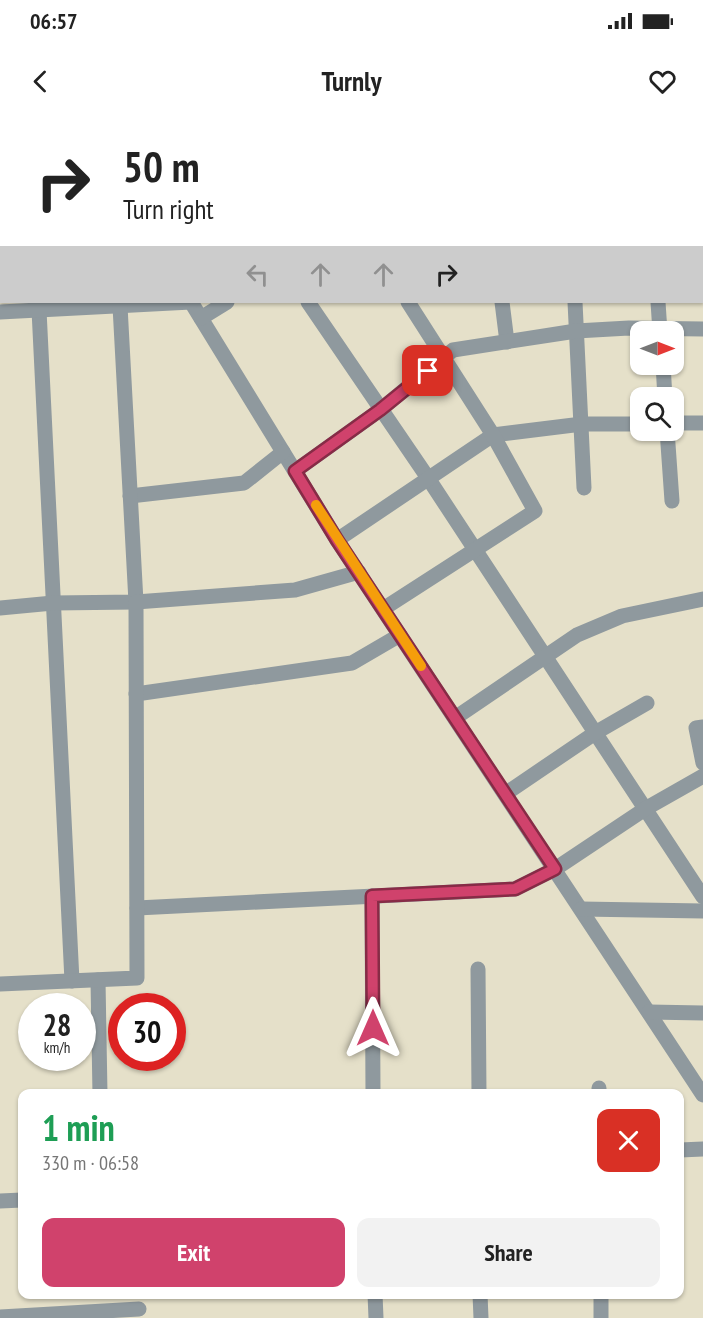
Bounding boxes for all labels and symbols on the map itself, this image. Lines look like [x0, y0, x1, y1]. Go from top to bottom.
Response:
north arrow [630, 321, 684, 375]
pin [402, 345, 453, 396]
speed limit sign: 30 [108, 993, 186, 1071]
position arrow [341, 996, 405, 1060]

